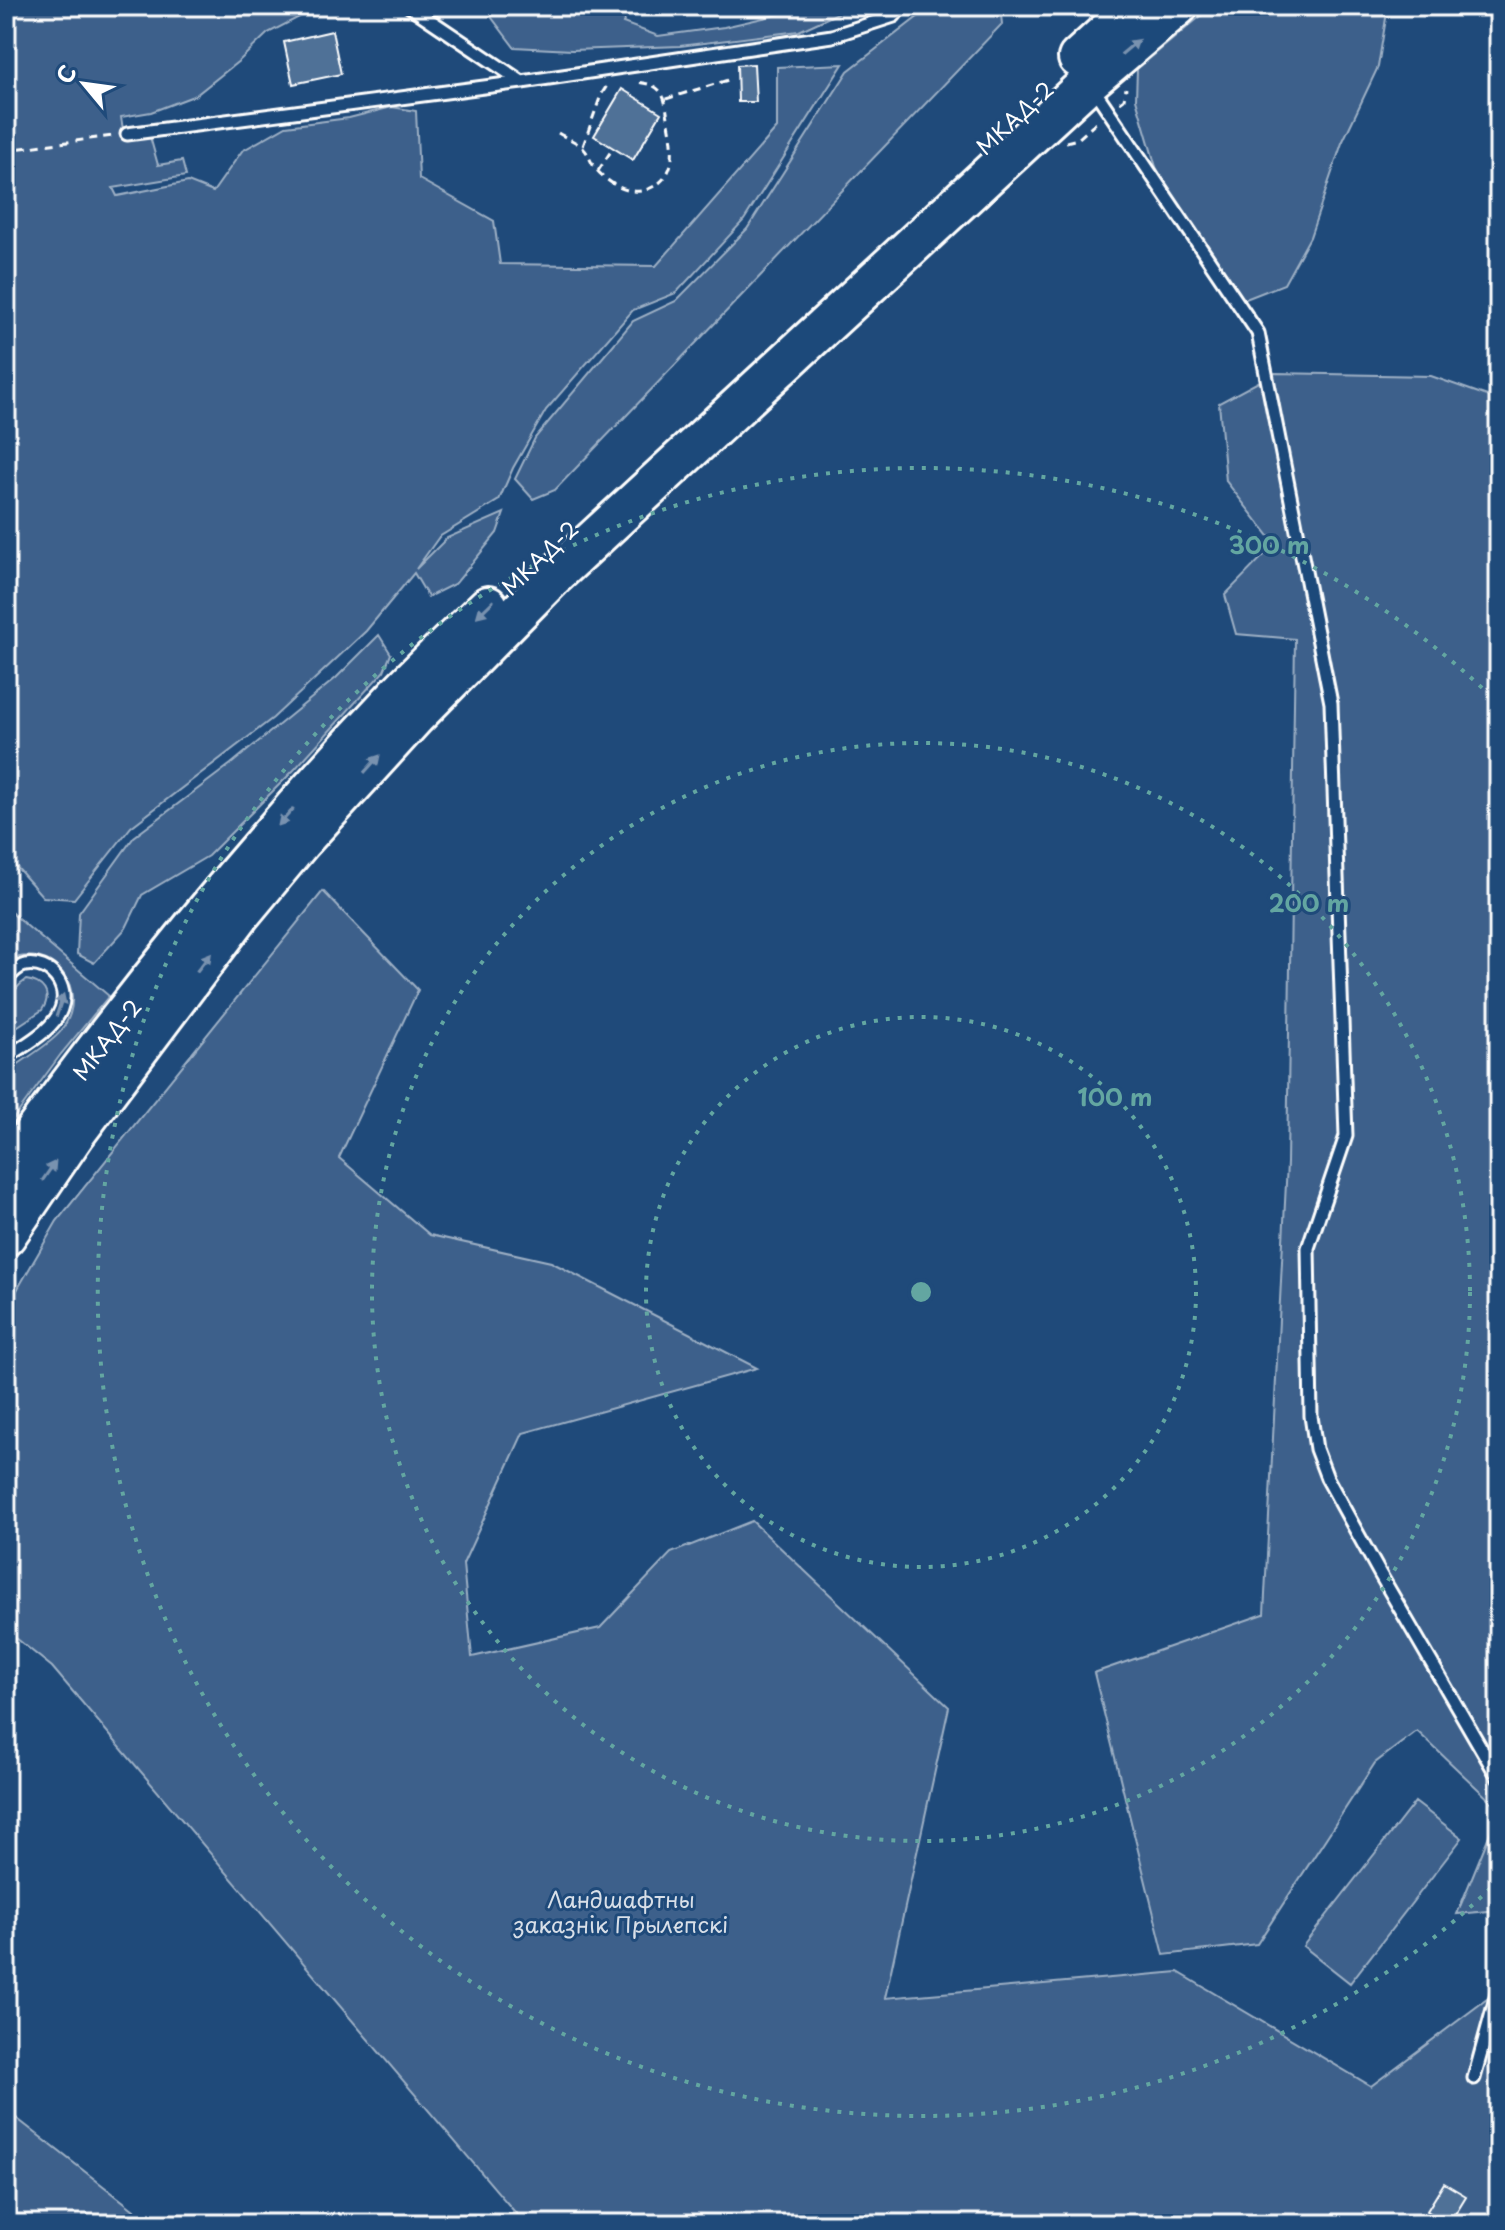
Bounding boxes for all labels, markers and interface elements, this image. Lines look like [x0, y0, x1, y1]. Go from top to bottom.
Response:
one-way arrow [1120, 39, 1140, 56]
north arrow [44, 44, 124, 124]
text: С [47, 58, 84, 89]
street label: МКАД-2 [968, 72, 1060, 162]
street label: МКАД-2 [493, 512, 585, 602]
text: 300 m [1228, 526, 1310, 562]
one-way arrow [476, 599, 495, 618]
one-way arrow [362, 755, 380, 774]
one-way arrow [278, 806, 295, 826]
text: 200 m [1269, 884, 1349, 920]
one-way arrow [195, 952, 211, 972]
street label: МКАД-2 [64, 991, 148, 1087]
one-way arrow [54, 993, 66, 1017]
text: 100 m [1078, 1078, 1152, 1114]
one-way arrow [41, 1161, 56, 1182]
centre of rings [907, 1278, 935, 1306]
park label: Ландшафтны заказнік Прылепскі [513, 1882, 728, 1940]

